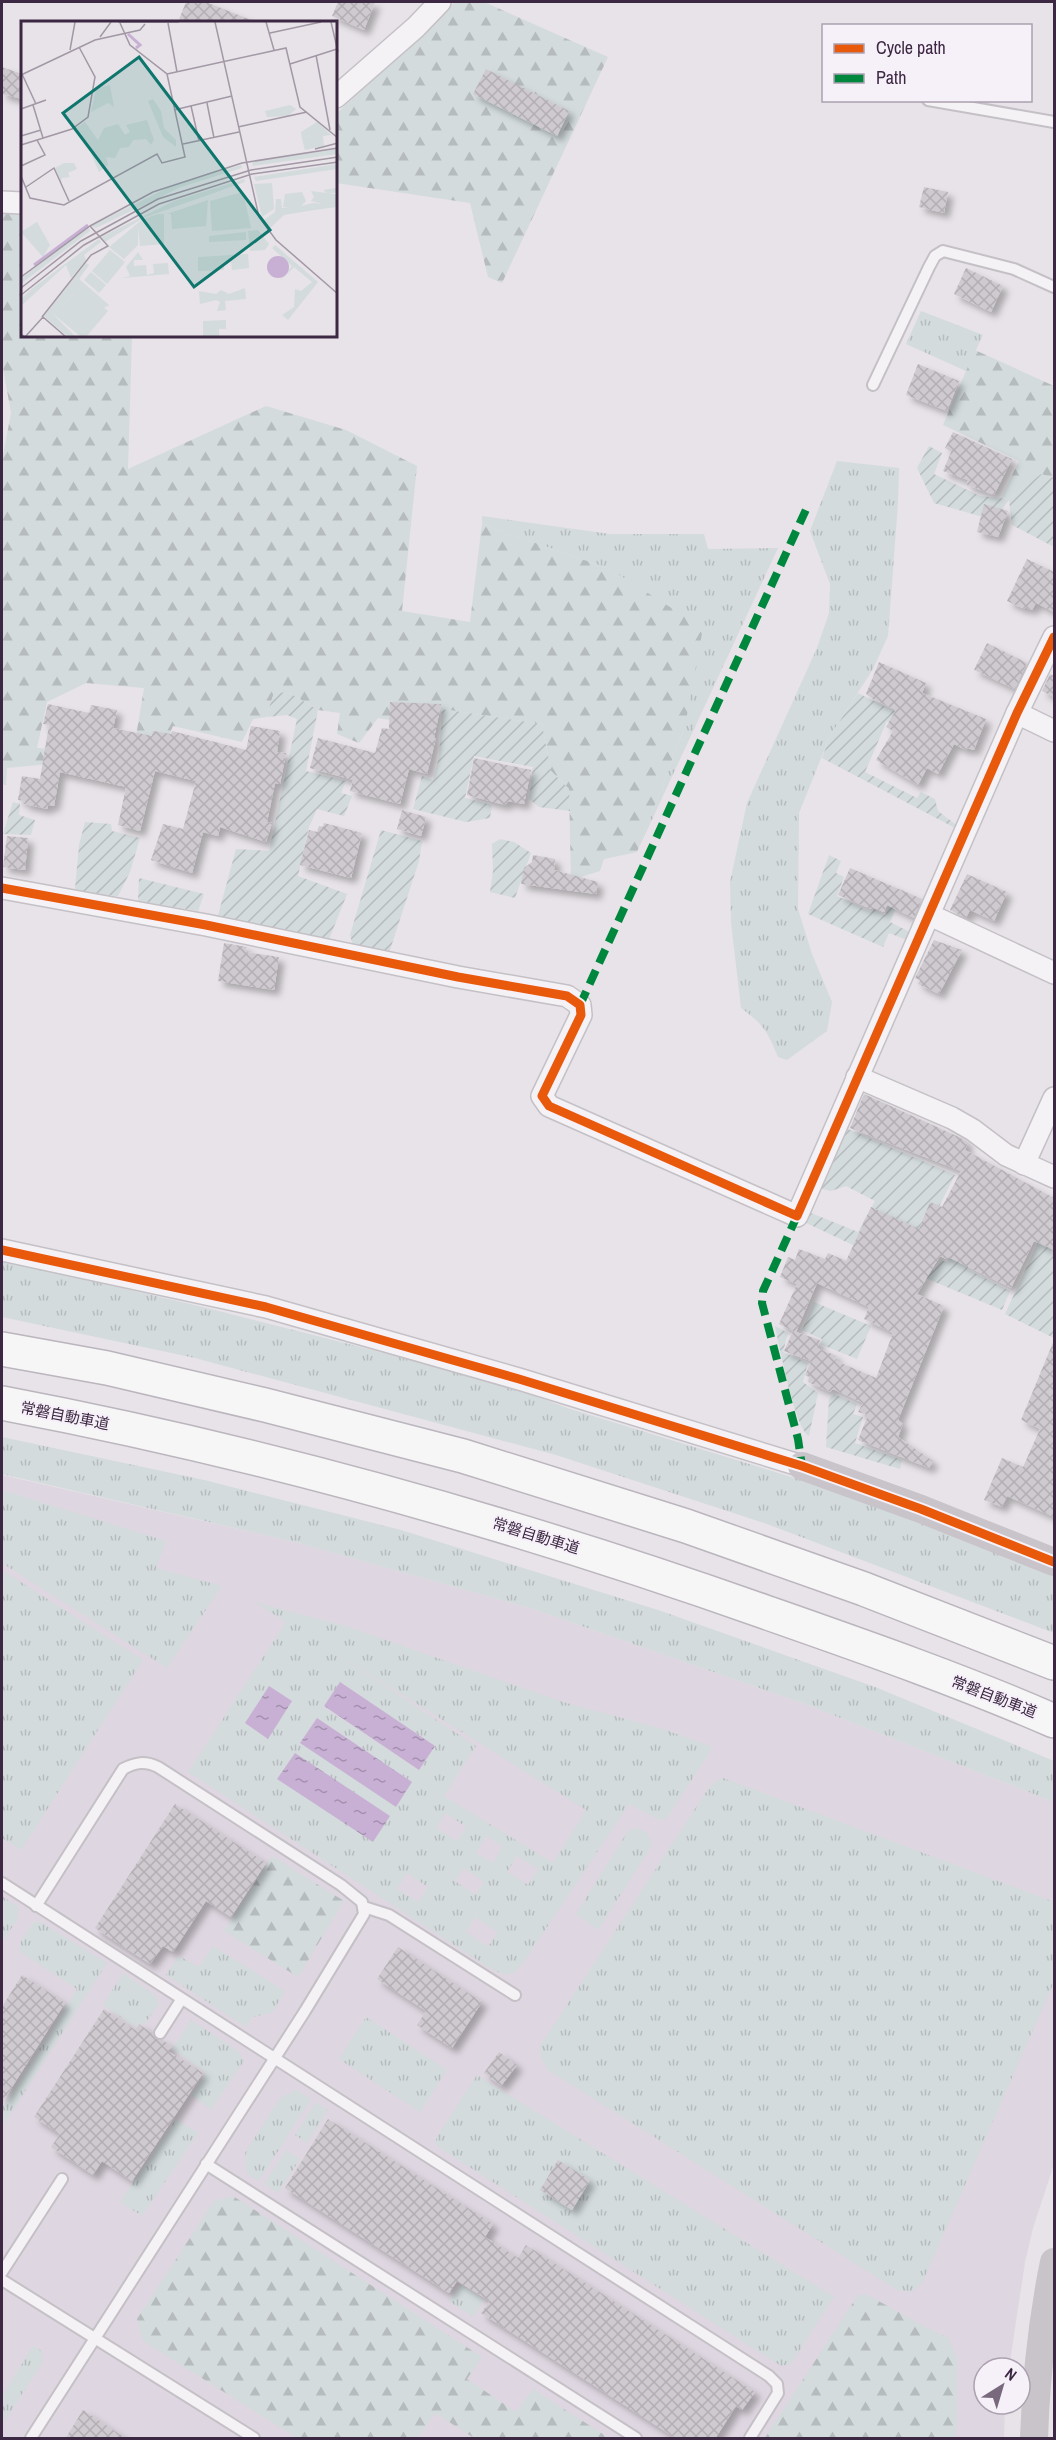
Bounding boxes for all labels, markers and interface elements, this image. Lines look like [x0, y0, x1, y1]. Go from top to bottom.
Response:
inset map [21, 21, 338, 338]
legend [822, 24, 1032, 102]
text: Cycle path [876, 35, 946, 60]
text: Path [876, 65, 906, 90]
street label: 常磐自動車道 [19, 1397, 111, 1434]
street label: 常磐自動車道 [490, 1512, 582, 1559]
street label: 常磐自動車道 [948, 1671, 1040, 1722]
north arrow [972, 2356, 1032, 2416]
text: N [1001, 2362, 1021, 2386]

